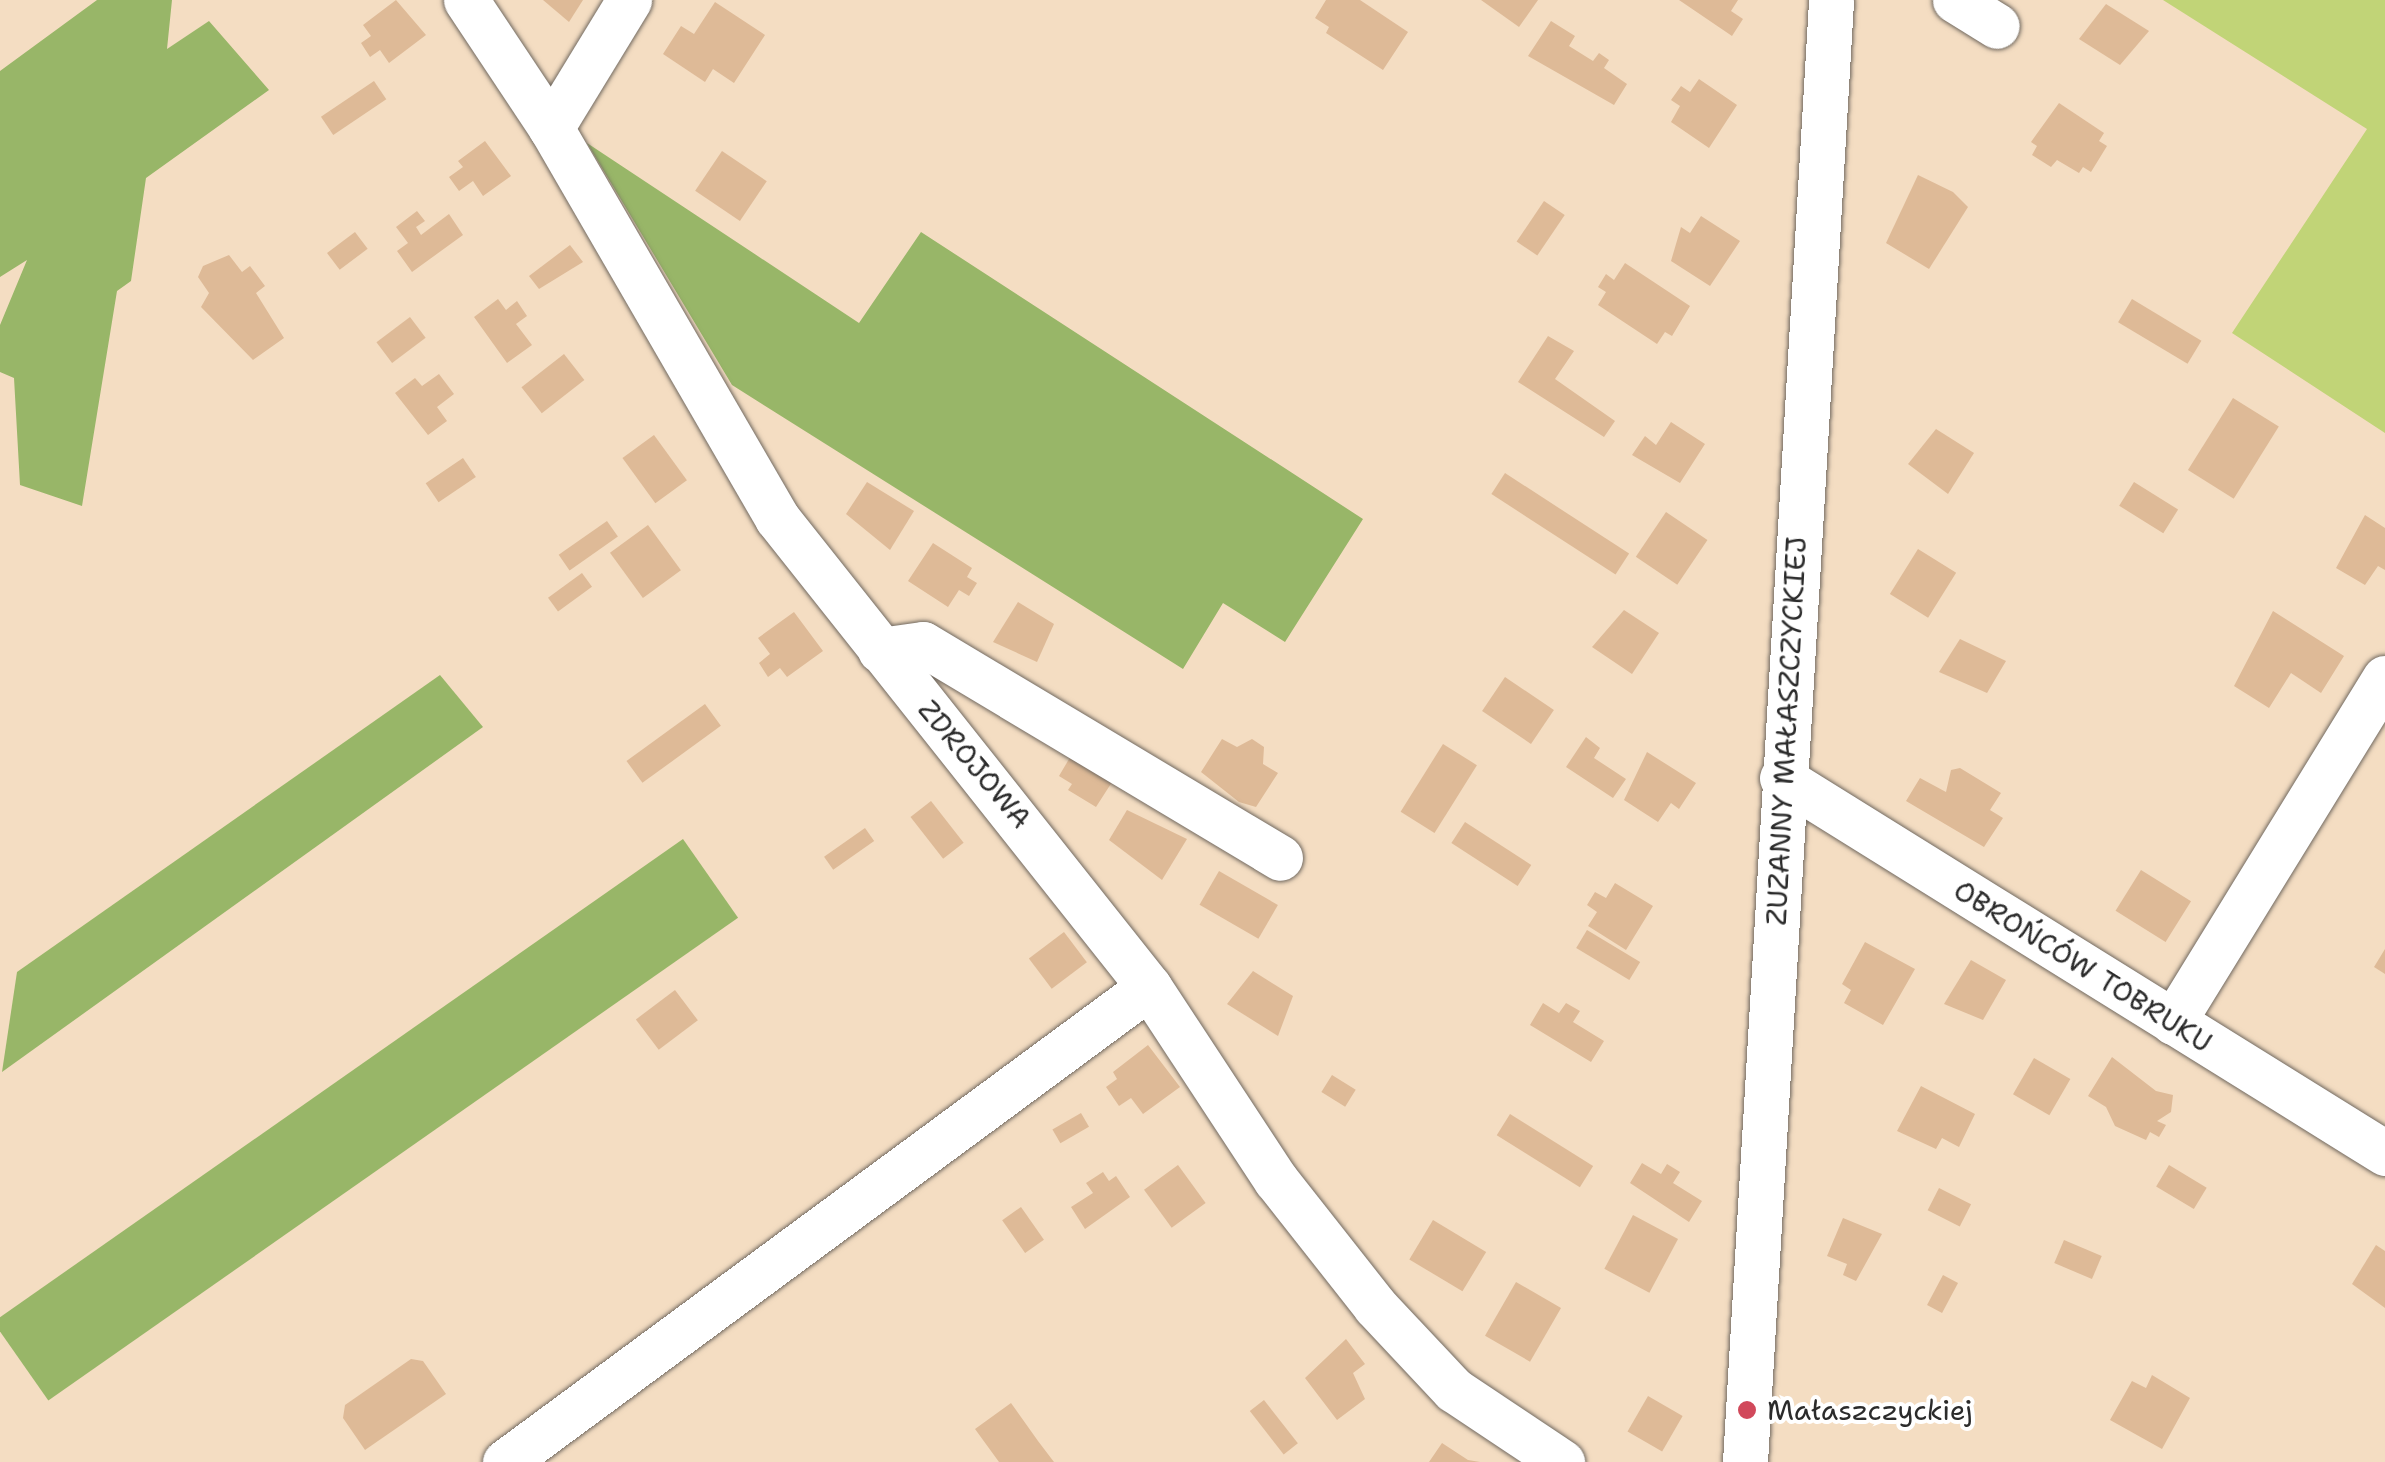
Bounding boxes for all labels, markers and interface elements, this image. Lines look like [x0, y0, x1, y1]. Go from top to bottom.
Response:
street label: ZUZANNY MAŁASZCZYCKIEJ [1759, 536, 1813, 926]
street label: ZDROJOWA [912, 693, 1038, 835]
street label: OBROŃCÓW TOBRUKU [1948, 873, 2218, 1059]
place label: Małaszczyckiej [1767, 1393, 1973, 1427]
marker: Małaszczyckiej [1736, 1399, 1758, 1421]

